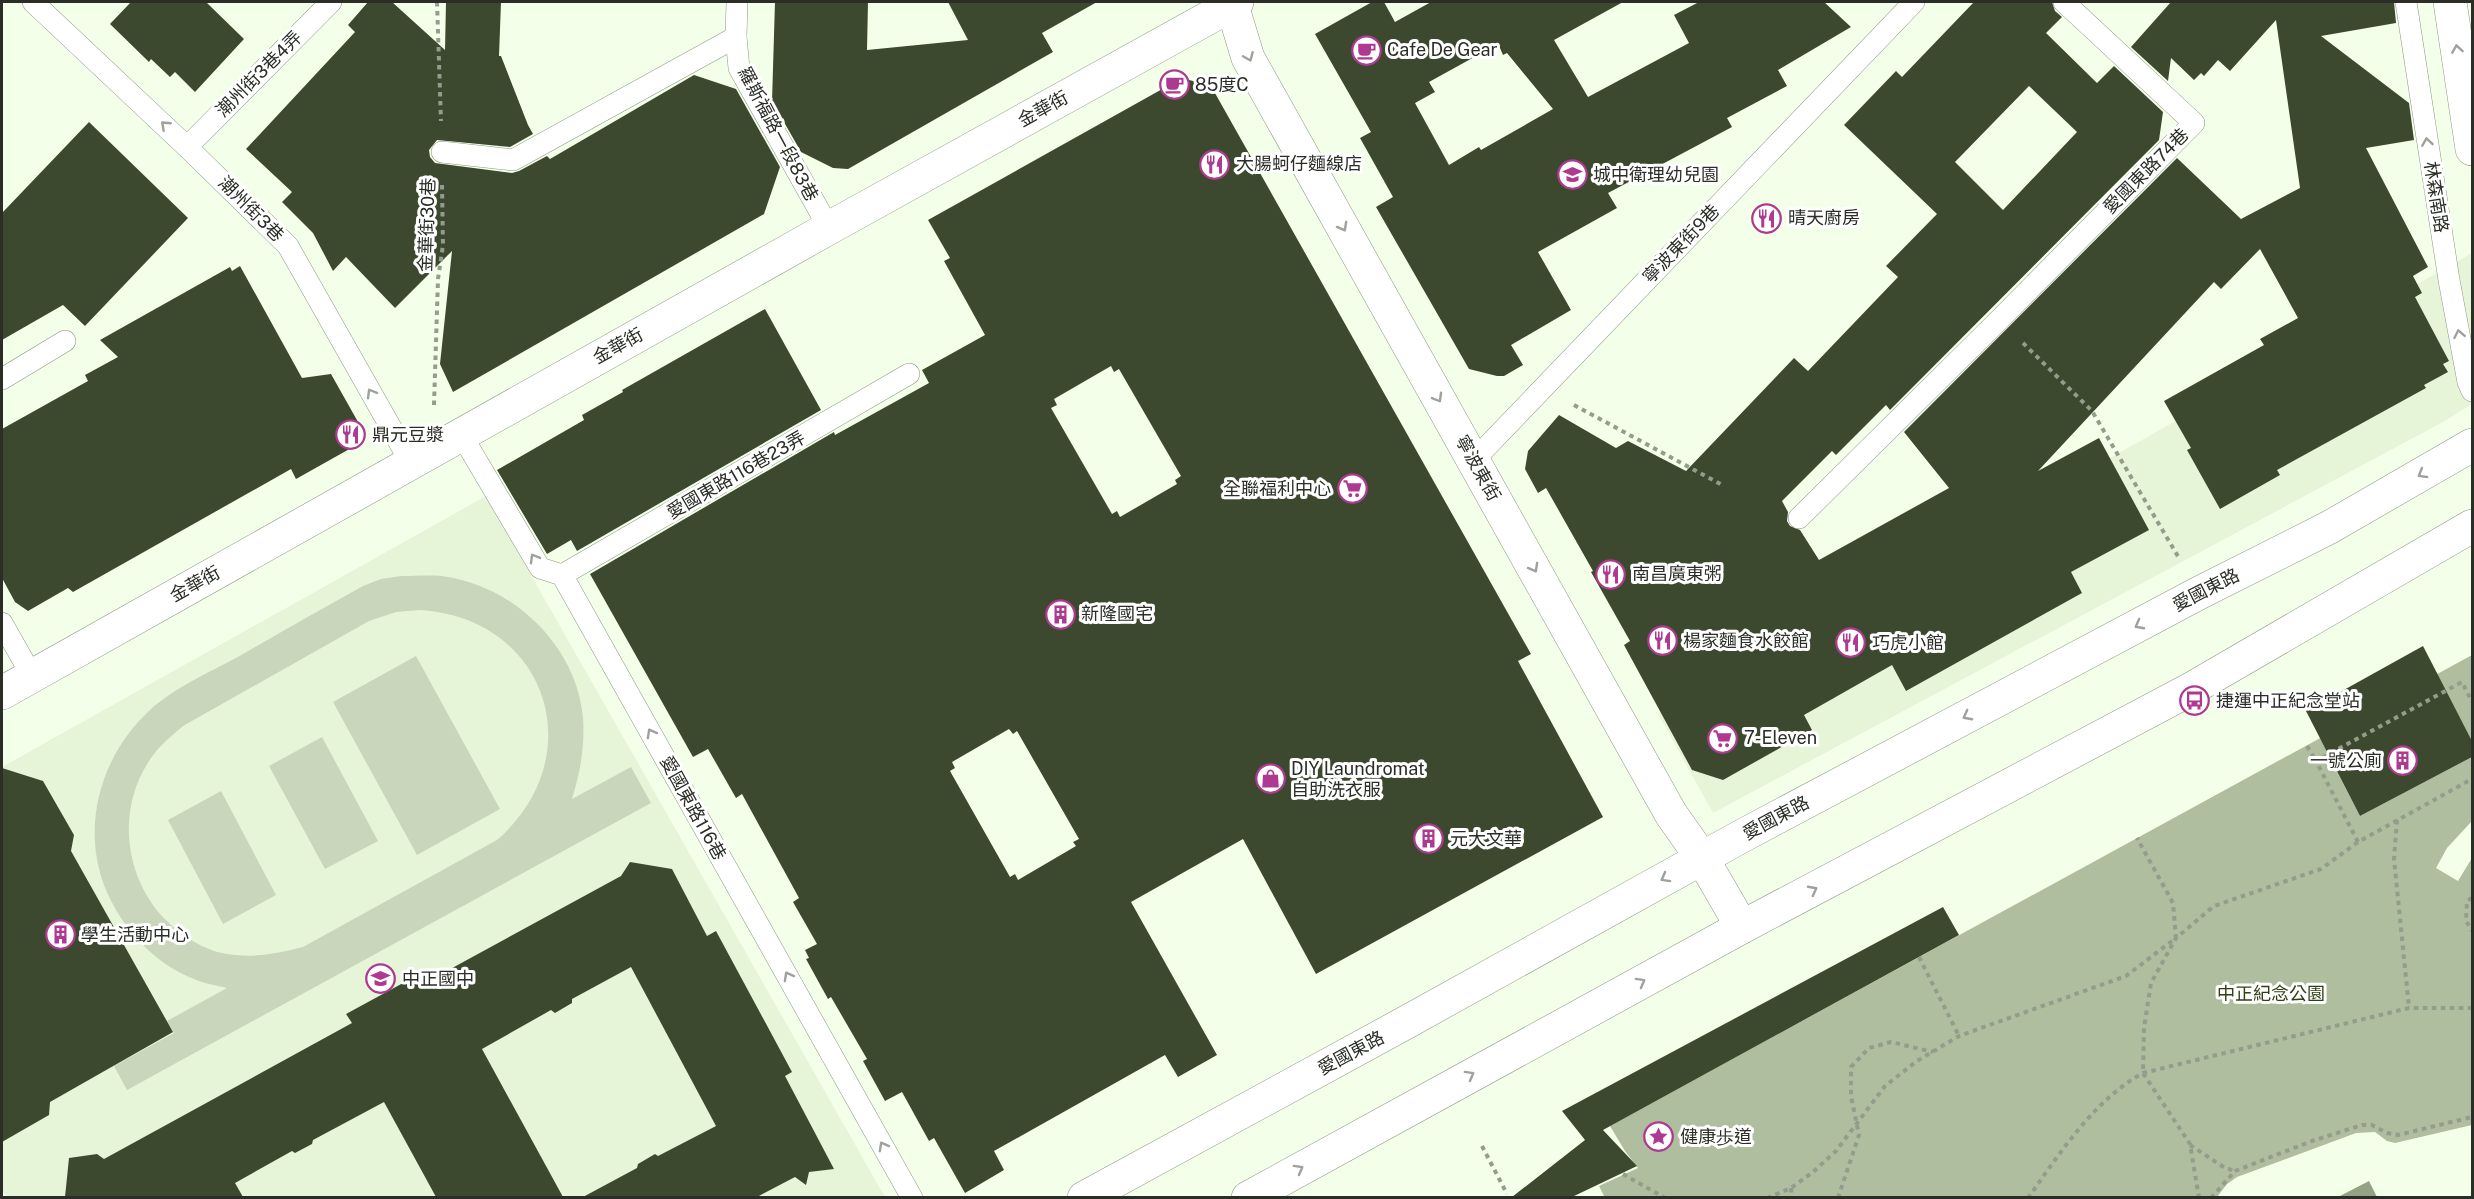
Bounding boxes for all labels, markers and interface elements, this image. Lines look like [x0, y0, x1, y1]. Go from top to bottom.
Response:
street label: 潮州街3巷4弄 [211, 26, 306, 121]
cafe icon: Cafe De Gear [1350, 34, 1382, 66]
place label: Cafe De Gear [1387, 39, 1498, 60]
one-way arrow [2452, 45, 2464, 54]
one-way arrow [1242, 51, 1254, 62]
street label: 羅斯福路一段83巷 [734, 63, 823, 204]
cafe icon: 85度C [1158, 69, 1190, 101]
place label: 85度C [1195, 74, 1249, 95]
street label: 金華街 [1014, 86, 1071, 131]
one-way arrow [161, 121, 171, 132]
street label: 愛國東路74巷 [2099, 124, 2193, 218]
one-way arrow [2422, 137, 2434, 147]
restaurant icon: 大腸蚵仔麵線店 [1199, 148, 1231, 180]
place label: 大腸蚵仔麵線店 [1236, 153, 1362, 174]
school or university icon: 城中衛理幼兒園 [1556, 159, 1588, 191]
street label: 林森南路 [2420, 160, 2452, 234]
place label: 城中衛理幼兒園 [1593, 164, 1719, 185]
street label: 潮州街3巷 [214, 172, 288, 246]
street label: 金華街30巷 [414, 178, 439, 272]
street label: 寧波東街9巷 [1638, 200, 1723, 287]
restaurant icon: 晴天廚房 [1751, 202, 1783, 234]
place label: 晴天廚房 [1788, 207, 1860, 228]
one-way arrow [1336, 221, 1347, 232]
street label: 金華街 [589, 323, 646, 368]
one-way arrow [2453, 330, 2466, 340]
one-way arrow [367, 389, 379, 400]
one-way arrow [1431, 392, 1443, 402]
restaurant icon: 鼎元豆漿 [335, 419, 367, 451]
place label: 鼎元豆漿 [372, 424, 444, 445]
street label: 愛國東路116巷23弄 [663, 426, 809, 523]
street label: 寧波東街 [1452, 431, 1505, 504]
one-way arrow [2418, 467, 2428, 478]
supermarket icon: 全聯福利中心 [1336, 473, 1368, 505]
place label: 全聯福利中心 [1223, 478, 1331, 499]
one-way arrow [530, 554, 541, 564]
restaurant icon: 南昌廣東粥 [1595, 558, 1627, 590]
street label: 金華街 [166, 561, 223, 606]
one-way arrow [1527, 562, 1538, 572]
place label: 南昌廣東粥 [1632, 563, 1722, 584]
street label: 愛國東路 [2169, 564, 2243, 615]
building icon: 新隆國宅 [1044, 598, 1076, 630]
place label: 新隆國宅 [1081, 603, 1153, 624]
one-way arrow [2134, 618, 2145, 629]
restaurant icon: 楊家麵食水餃館 [1646, 625, 1678, 657]
restaurant icon: 巧虎小館 [1835, 627, 1867, 659]
place label: 楊家麵食水餃館 [1683, 630, 1809, 651]
place label: 巧虎小館 [1872, 632, 1944, 653]
bus stop icon: 捷運中正紀念堂站 [2179, 685, 2211, 717]
place label: 捷運中正紀念堂站 [2216, 690, 2360, 711]
one-way arrow [1962, 709, 1973, 721]
supermarket icon: 7-Eleven [1707, 722, 1739, 754]
place label: 7-Eleven [1744, 727, 1817, 748]
one-way arrow [647, 729, 658, 739]
building icon: 一號公廁 [2387, 745, 2419, 777]
place label: 一號公廁 [2310, 750, 2382, 771]
street label: 愛國東路116巷 [656, 752, 731, 864]
place label: DIY Laundromat 自助洗衣服 [1291, 758, 1425, 800]
shop icon: DIY Laundromat 自助洗衣服 [1254, 763, 1286, 795]
street label: 愛國東路 [1739, 791, 1812, 844]
building icon: 元大文華 [1413, 823, 1445, 855]
place label: 元大文華 [1450, 828, 1522, 849]
one-way arrow [1661, 871, 1671, 882]
one-way arrow [1807, 886, 1817, 897]
building icon: 學生活動中心 [44, 919, 76, 951]
place label: 學生活動中心 [81, 924, 189, 945]
school or university icon: 中正國中 [365, 963, 397, 995]
place label: 中正國中 [402, 968, 474, 989]
one-way arrow [783, 972, 795, 983]
one-way arrow [1635, 978, 1645, 989]
park label: 中正紀念公園 [2217, 983, 2325, 1004]
street label: 愛國東路 [1314, 1026, 1387, 1079]
one-way arrow [1464, 1071, 1474, 1082]
place icon: 健康歩道 [1643, 1121, 1675, 1153]
place label: 健康歩道 [1680, 1126, 1752, 1147]
one-way arrow [879, 1142, 890, 1153]
one-way arrow [1293, 1165, 1303, 1176]

